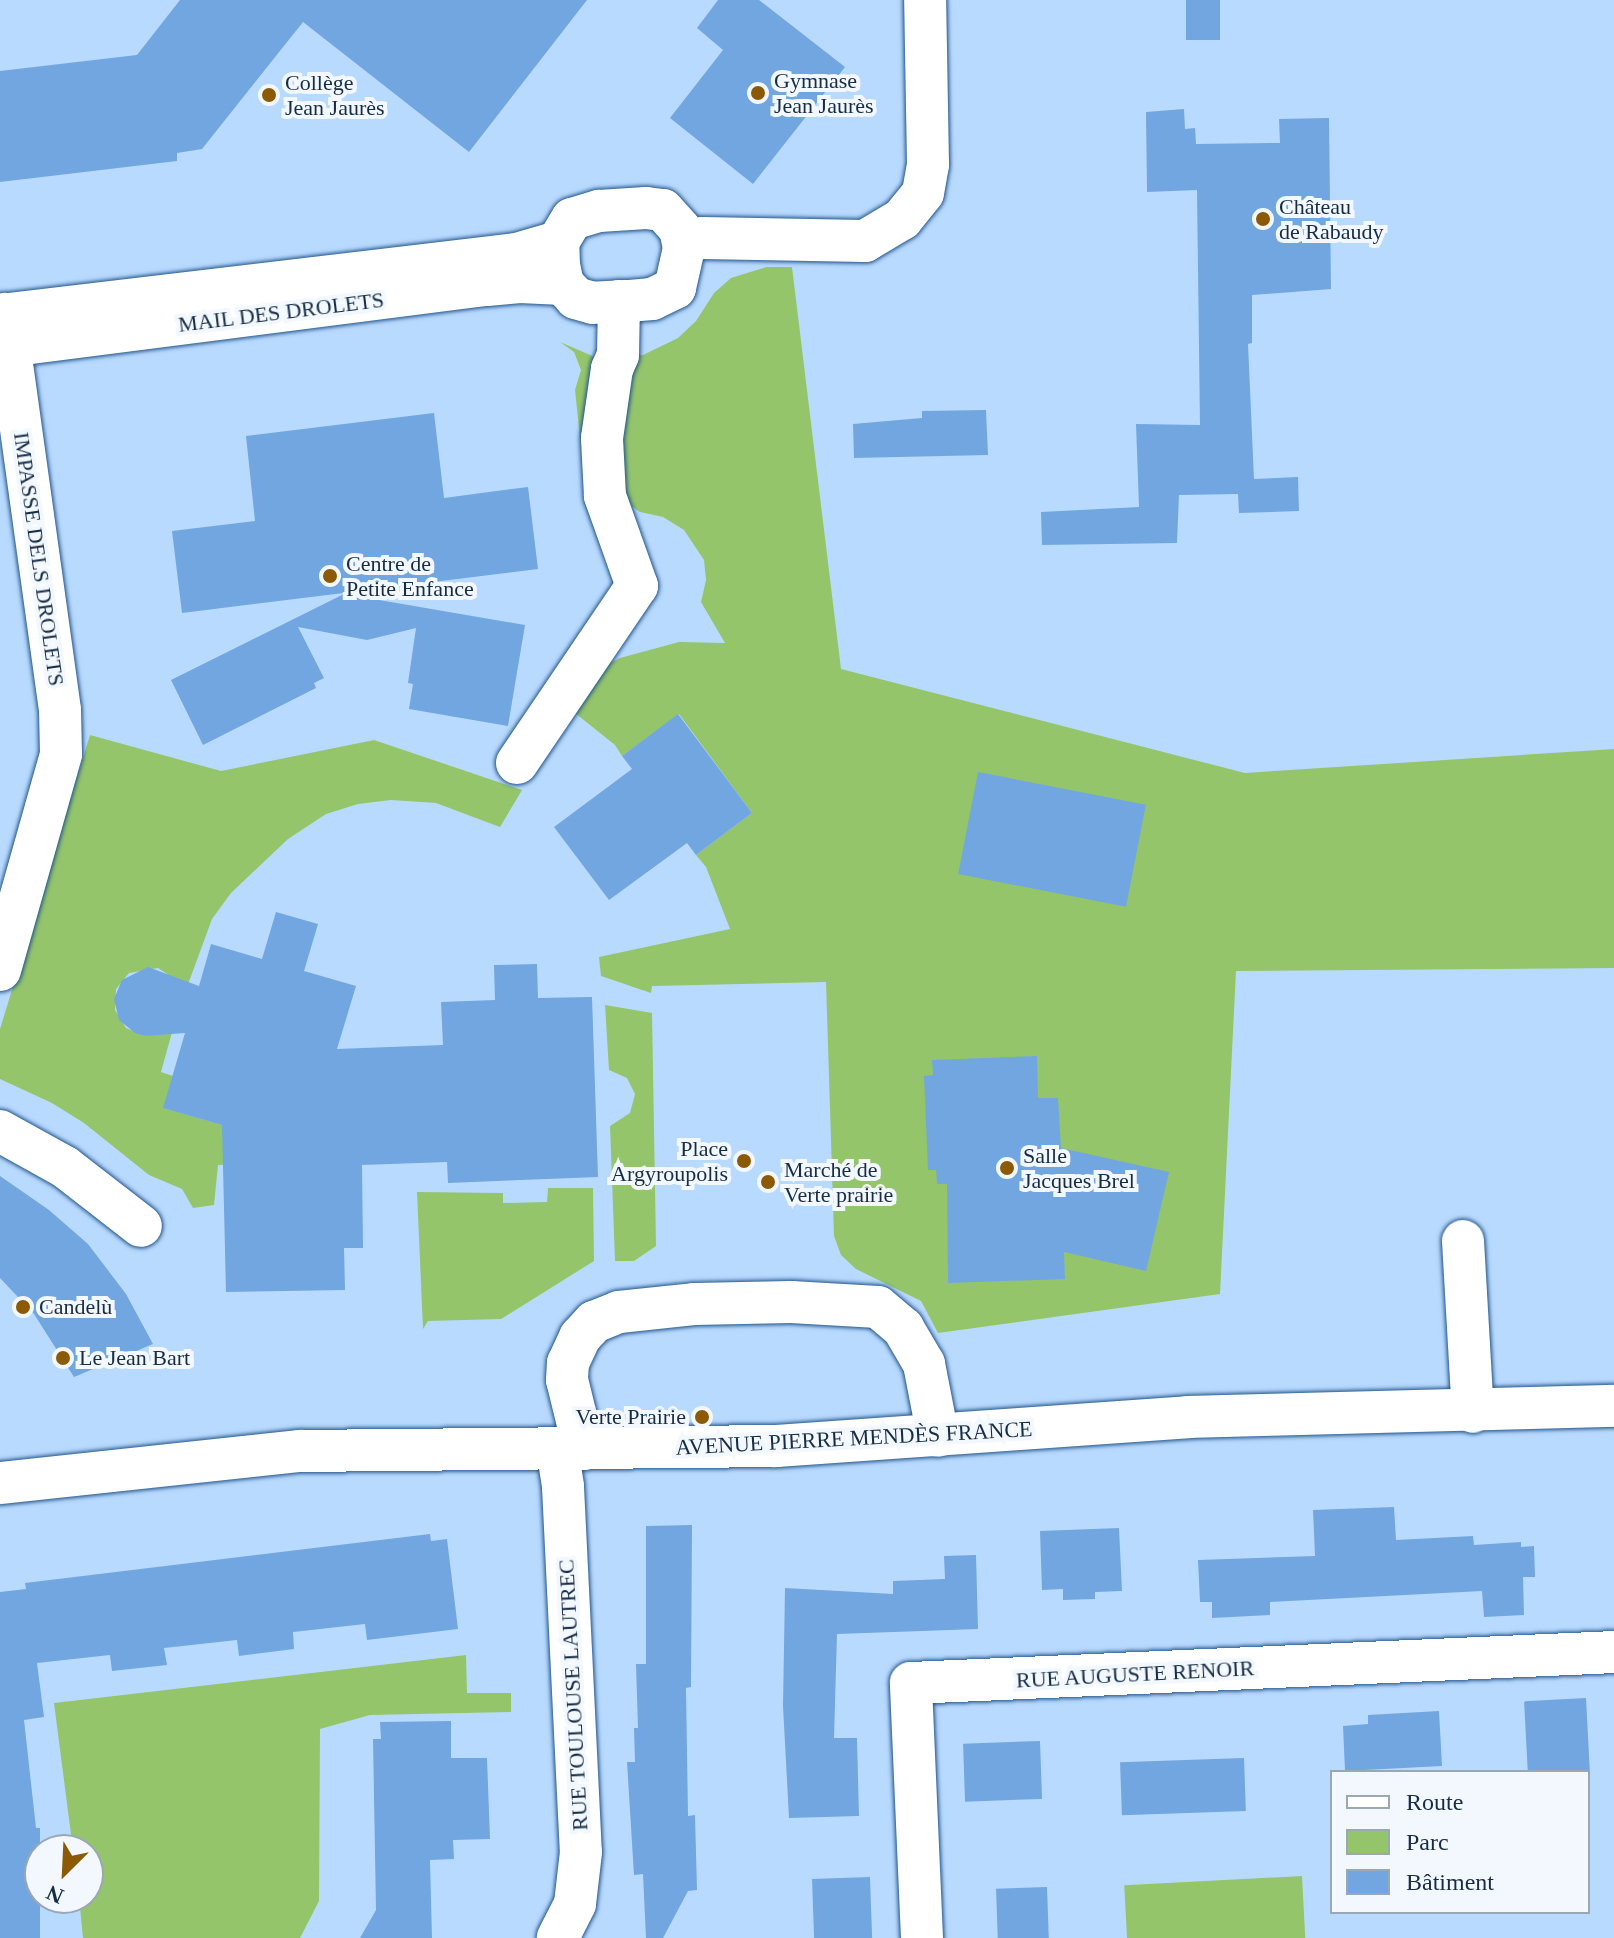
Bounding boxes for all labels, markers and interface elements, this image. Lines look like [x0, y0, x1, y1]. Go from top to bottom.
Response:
place label: Gymnase Jean Jaurès [774, 67, 874, 118]
place label: Collège Jean Jaurès [285, 69, 385, 120]
marker: Gymnase Jean Jaurès [749, 84, 767, 102]
marker: Collège Jean Jaurès [260, 86, 278, 104]
place label: Château de Rabaudy [1279, 193, 1383, 244]
marker: Château de Rabaudy [1254, 210, 1272, 228]
street label: MAIL DES DROLETS [176, 286, 386, 338]
street label: IMPASSE DELS DROLETS [8, 430, 70, 688]
place label: Centre de Petite Enfance [346, 550, 474, 602]
marker: Centre de Petite Enfance [321, 567, 339, 585]
place label: Place Argyroupolis [611, 1135, 728, 1186]
place label: Salle Jacques Brel [1023, 1142, 1135, 1194]
marker: Place Argyroupolis [735, 1152, 753, 1170]
place label: Marché de Verte prairie [784, 1156, 893, 1208]
marker: Salle Jacques Brel [998, 1159, 1016, 1177]
marker: Marché de Verte prairie [759, 1173, 777, 1191]
place label: Candelù [39, 1294, 112, 1320]
marker: Candelù [14, 1298, 32, 1316]
place label: Le Jean Bart [79, 1345, 190, 1371]
marker: Le Jean Bart [54, 1349, 72, 1367]
place label: Verte Prairie [575, 1404, 686, 1430]
marker: Verte Prairie [693, 1408, 711, 1426]
street label: AVENUE PIERRE MENDÈS FRANCE [675, 1415, 1033, 1461]
street label: RUE TOULOUSE LAUTREC [553, 1558, 593, 1832]
street label: RUE AUGUSTE RENOIR [1015, 1655, 1255, 1693]
legend [1330, 1770, 1590, 1914]
text: Route [1406, 1789, 1463, 1815]
text: Parc [1406, 1829, 1449, 1855]
north arrow [24, 1834, 104, 1914]
text: Bâtiment [1406, 1869, 1494, 1895]
text: N [43, 1880, 67, 1909]

